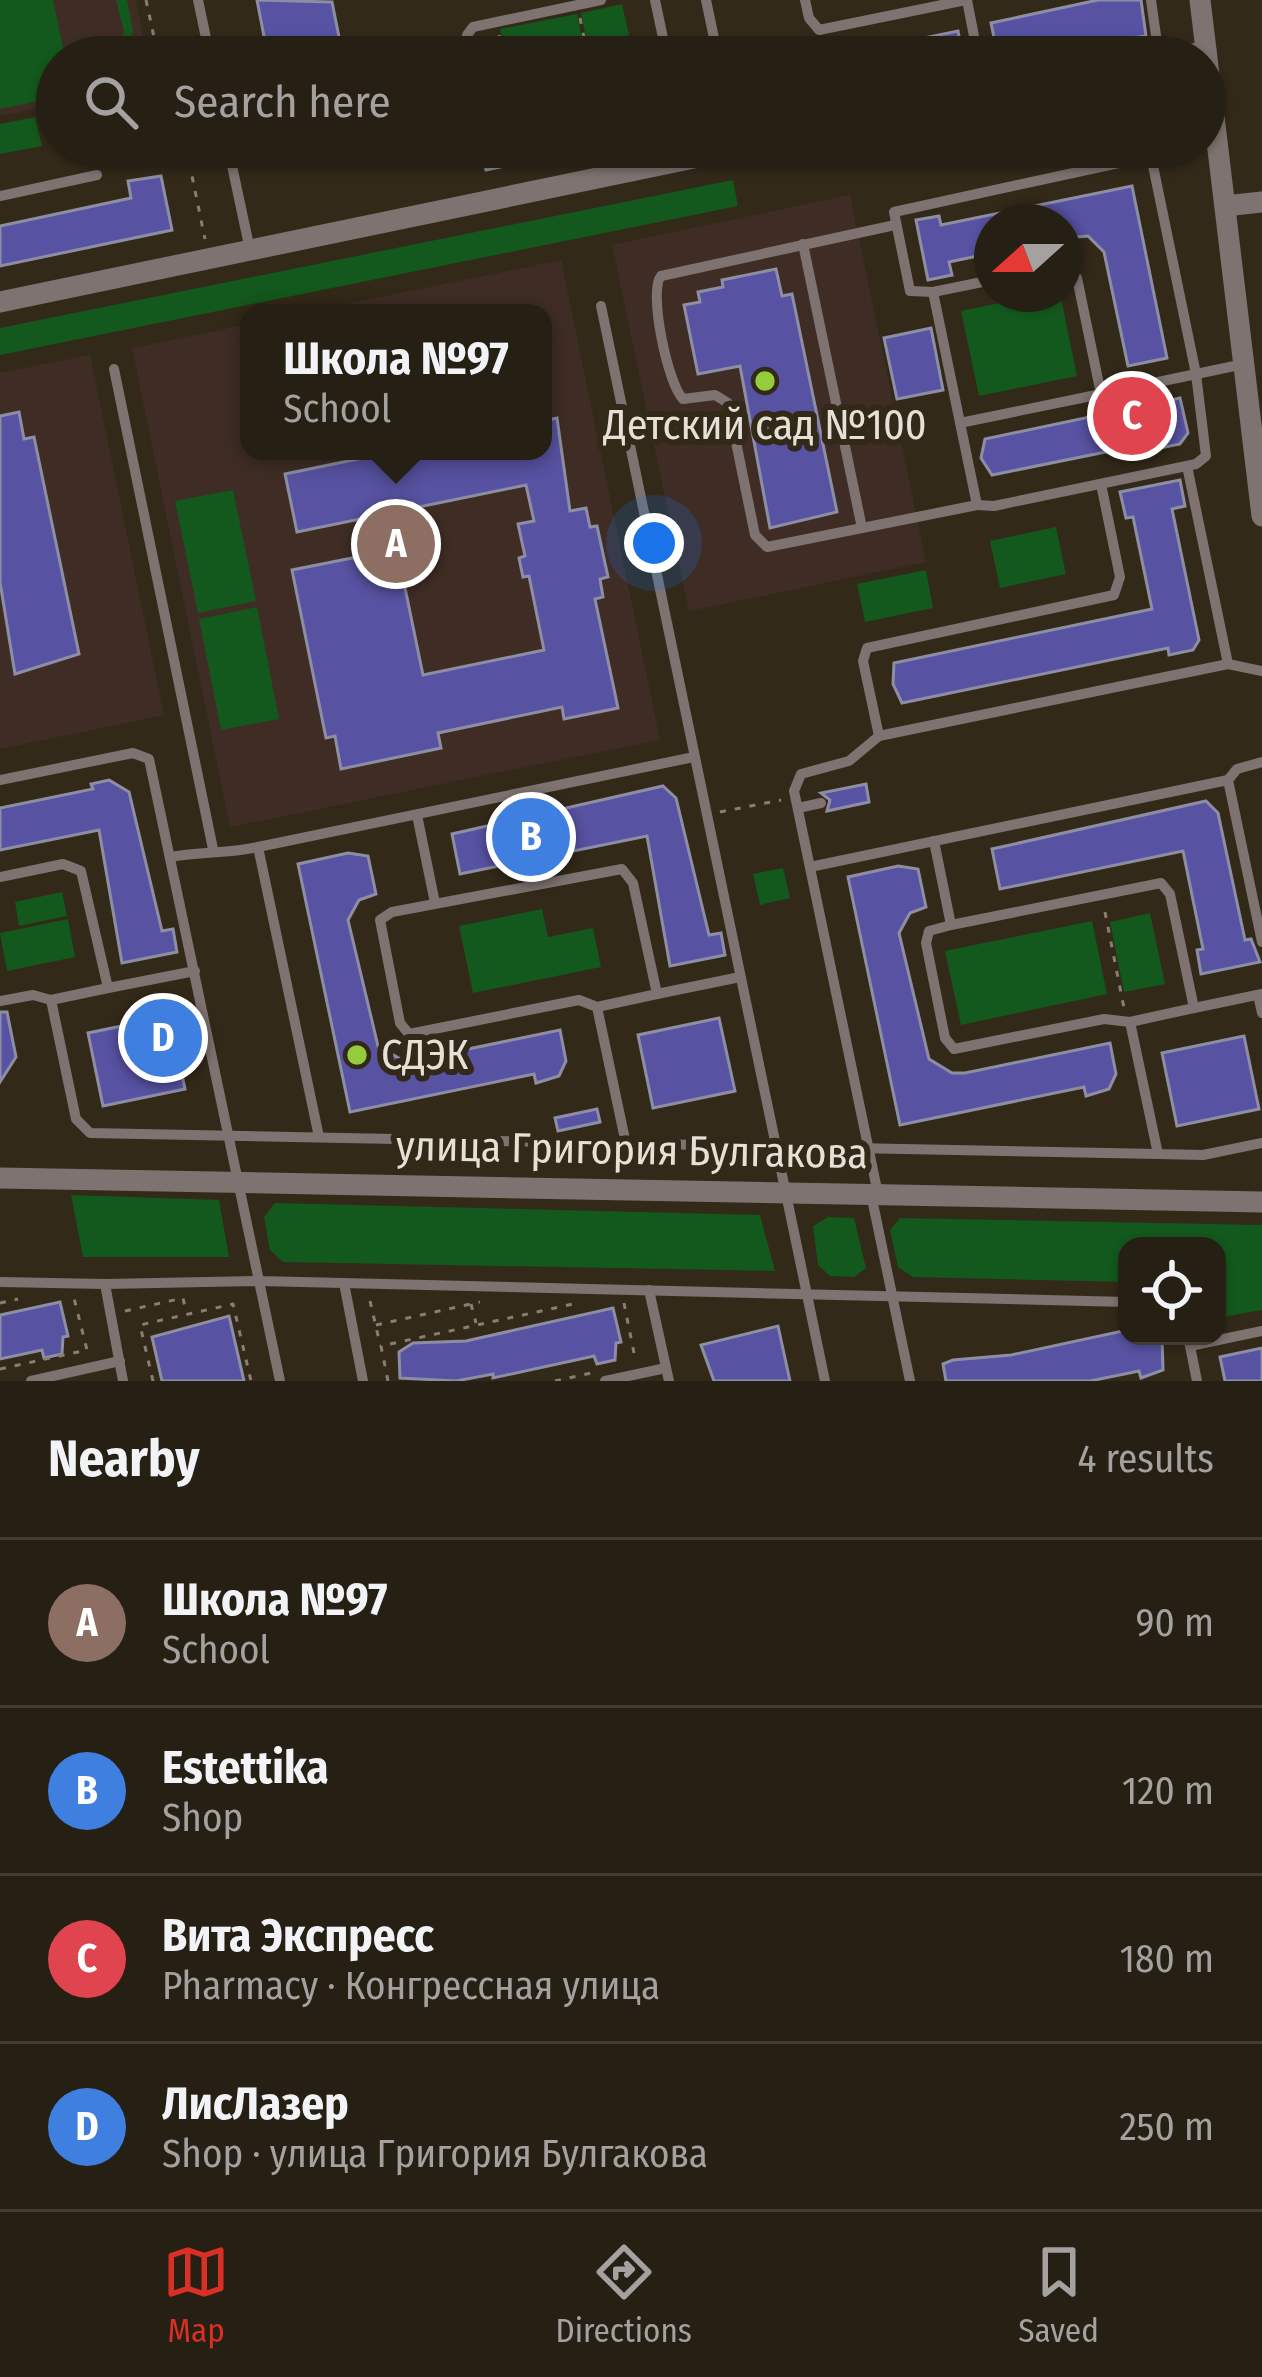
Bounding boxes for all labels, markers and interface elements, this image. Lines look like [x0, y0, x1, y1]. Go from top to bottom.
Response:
search box [36, 36, 1226, 168]
icon: search [78, 69, 144, 135]
text: Search here [174, 75, 391, 129]
north arrow [974, 204, 1082, 312]
popup [240, 304, 552, 460]
text: Школа №97 [283, 332, 509, 386]
marker: Детский сад №100 [752, 368, 778, 394]
pin: C [1093, 371, 1171, 461]
text: School [283, 386, 391, 432]
place label: Детский сад №100 [602, 400, 927, 450]
pin: A [357, 499, 435, 589]
your location [624, 513, 684, 573]
pin: B [492, 792, 570, 882]
pin: D [124, 993, 202, 1083]
place label: СДЭК [381, 1030, 469, 1080]
marker: СДЭК [344, 1042, 370, 1068]
street label: улица Григория Булгакова [396, 1121, 868, 1179]
map controls [1118, 1237, 1226, 1345]
button: locate [1118, 1237, 1226, 1345]
text: Nearby [48, 1428, 200, 1490]
text: 4 results [1077, 1436, 1214, 1482]
text: Школа №97 [162, 1573, 387, 1627]
text: A [76, 1600, 98, 1646]
text: 90 m [1136, 1600, 1214, 1646]
text: School [162, 1627, 270, 1673]
text: Estettika [162, 1741, 329, 1795]
text: B [76, 1768, 98, 1814]
text: 120 m [1122, 1768, 1214, 1814]
text: Shop [162, 1795, 243, 1841]
text: Вита Экспресс [162, 1909, 434, 1963]
text: C [77, 1936, 97, 1982]
text: 180 m [1120, 1936, 1214, 1982]
text: Pharmacy · Конгрессная улица [162, 1963, 660, 2009]
text: ЛисЛазер [162, 2077, 349, 2131]
text: D [75, 2104, 99, 2150]
text: 250 m [1119, 2104, 1214, 2150]
text: Shop · улица Григория Булгакова [162, 2131, 708, 2177]
tab: Map [163, 2239, 229, 2351]
tab: Directions [555, 2239, 692, 2351]
tab: Saved [1018, 2239, 1099, 2351]

